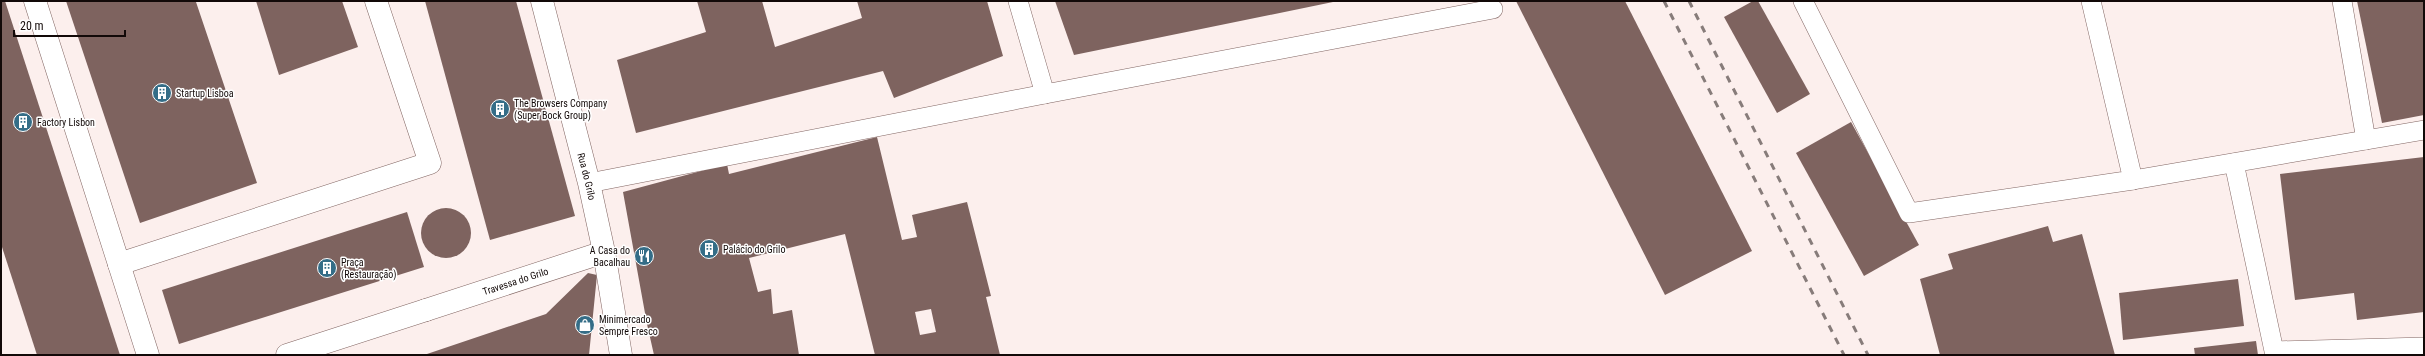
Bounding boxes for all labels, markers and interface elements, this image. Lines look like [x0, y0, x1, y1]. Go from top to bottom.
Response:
scale bar [14, 12, 125, 38]
text: 20 m [20, 19, 44, 33]
building icon: Startup Lisboa [151, 82, 173, 104]
place label: Startup Lisboa [176, 88, 234, 99]
building icon: The Browsers Company (Super Bock Group) [489, 98, 511, 120]
place label: The Browsers Company (Super Bock Group) [514, 98, 607, 122]
building icon: Factory Lisbon [12, 111, 34, 133]
place label: Factory Lisbon [37, 117, 95, 128]
street label: Rua do Grilo [576, 152, 598, 201]
building icon: Palácio do Grilo [698, 238, 720, 260]
place label: Palácio do Grilo [723, 244, 785, 255]
place label: A Casa do Bacalhau [590, 245, 630, 268]
restaurant icon: A Casa do Bacalhau [633, 245, 655, 267]
building icon: Praça (Restauração) [316, 257, 338, 279]
place label: Praça (Restauração) [341, 257, 397, 281]
street label: Travessa do Grilo [481, 265, 550, 297]
shop icon: Minimercado Sempre Fresco [574, 314, 596, 336]
place label: Minimercado Sempre Fresco [599, 314, 658, 337]

